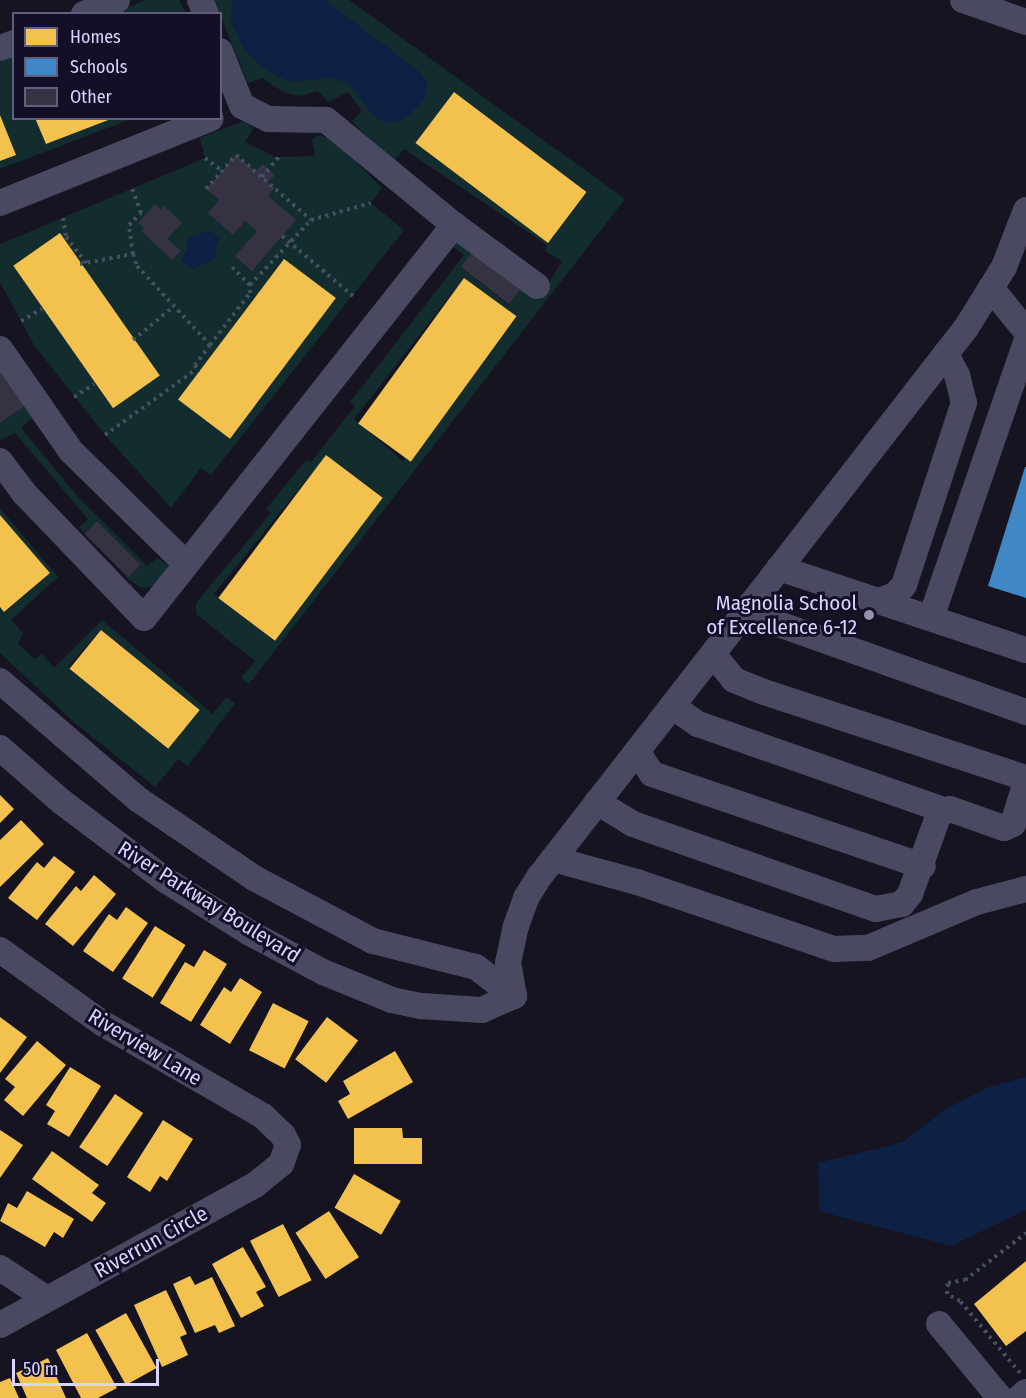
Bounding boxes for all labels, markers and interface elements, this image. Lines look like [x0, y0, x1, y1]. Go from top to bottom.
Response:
legend [12, 12, 222, 120]
text: Homes [70, 26, 121, 48]
text: Schools [70, 56, 128, 78]
text: Other [70, 86, 112, 108]
place label: Magnolia School of Excellence 6-12 [706, 590, 857, 640]
marker: Magnolia School of Excellence 6-12 [862, 608, 876, 622]
street label: River Parkway Boulevard [113, 836, 305, 968]
street label: Riverview Lane [84, 1003, 206, 1091]
street label: Riverrun Circle [90, 1201, 212, 1283]
scale bar [15, 1347, 162, 1385]
text: 50 m [23, 1358, 59, 1380]

